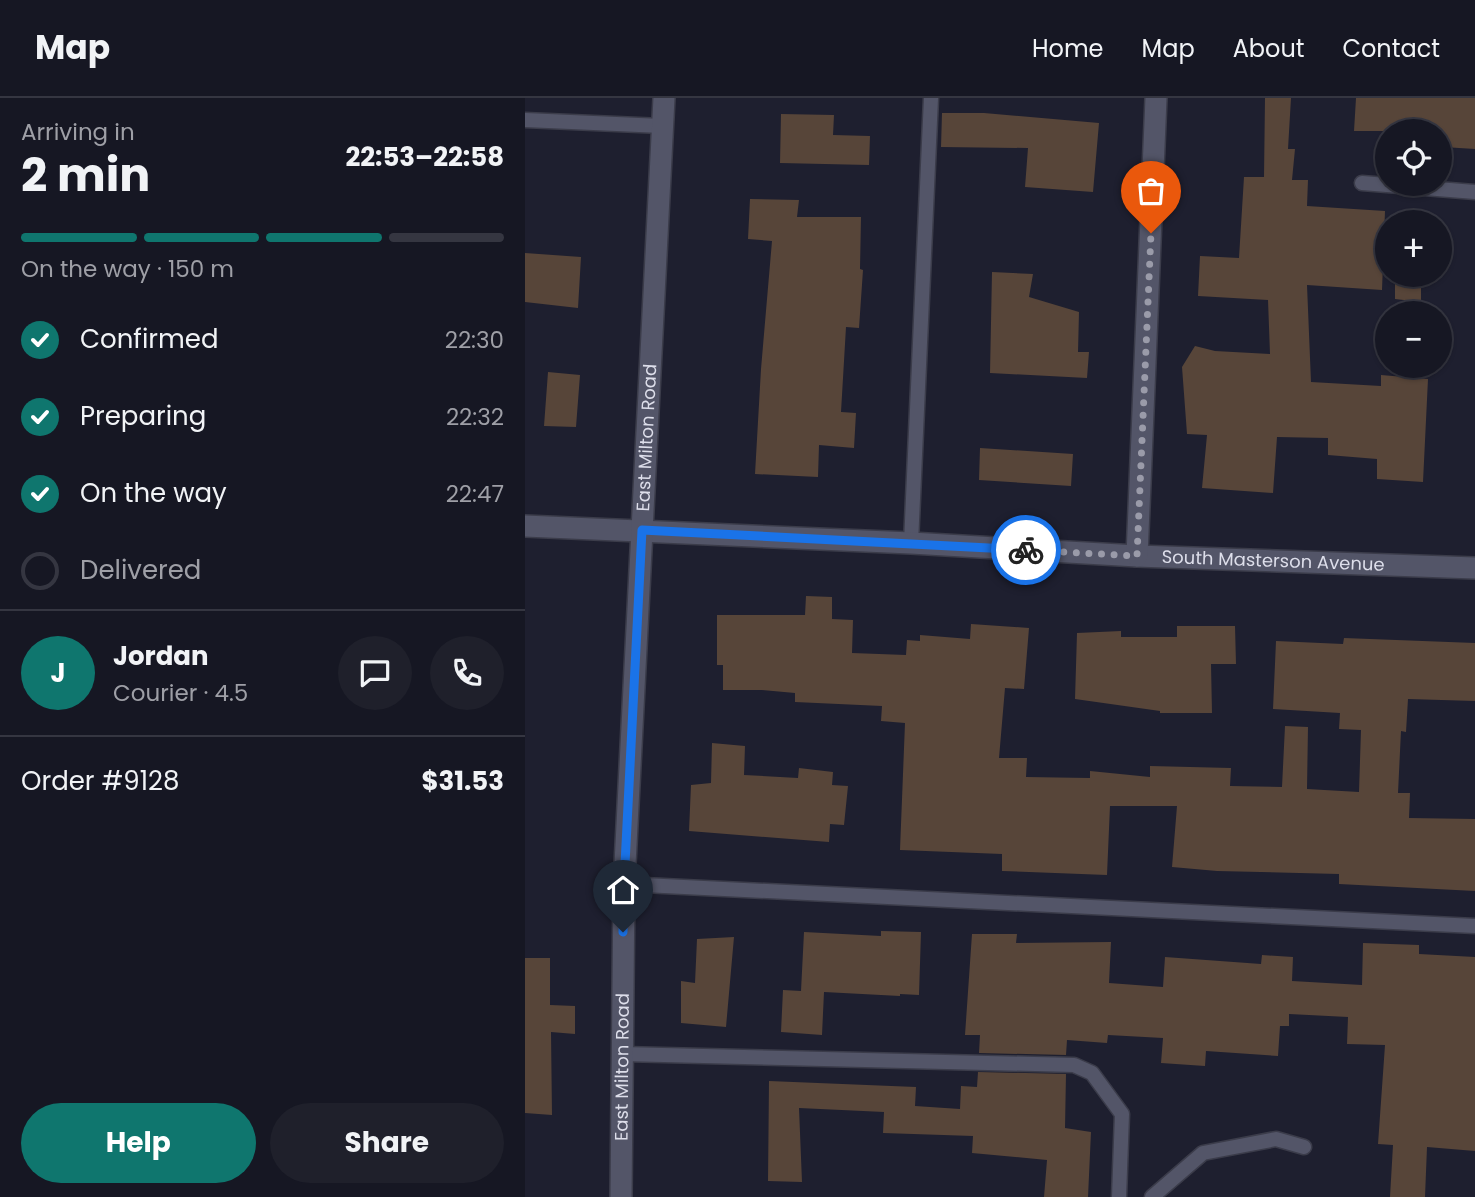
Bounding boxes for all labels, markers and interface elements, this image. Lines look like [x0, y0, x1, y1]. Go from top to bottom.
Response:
text: Map [35, 24, 110, 71]
text: Home [1032, 32, 1104, 65]
text: Map [1142, 32, 1195, 65]
text: About [1233, 32, 1304, 65]
text: Contact [1342, 32, 1440, 65]
text: Arriving in [21, 116, 135, 148]
map controls [1375, 119, 1452, 378]
button: locate [1375, 119, 1452, 196]
text: 22:53–22:58 [345, 139, 504, 175]
text: 2 min [21, 143, 150, 207]
pin [1121, 161, 1181, 233]
icon: bag [1132, 172, 1170, 210]
button: + [1375, 210, 1452, 287]
text: On the way · 150 m [21, 253, 234, 285]
button: − [1375, 301, 1452, 378]
icon: check [21, 321, 59, 359]
text: Confirmed [80, 321, 218, 357]
text: 22:30 [445, 324, 504, 356]
street label: East Milton Road [630, 363, 662, 512]
icon: check [21, 398, 59, 436]
text: Preparing [80, 398, 206, 434]
text: 22:32 [446, 401, 504, 433]
icon: check [21, 475, 59, 513]
text: On the way [80, 475, 227, 511]
text: 22:47 [446, 478, 504, 510]
courier [991, 515, 1061, 585]
icon: bike [1007, 531, 1045, 569]
street label: South Masterson Avenue [1161, 544, 1385, 577]
text: Delivered [80, 552, 201, 588]
button: chat [338, 636, 412, 710]
button: phone [430, 636, 504, 710]
text: Jordan [113, 638, 209, 674]
text: J [50, 655, 66, 691]
text: Courier · 4.5 [113, 677, 248, 709]
text: Order #9128 [21, 763, 179, 799]
text: $31.53 [421, 763, 504, 799]
pin [593, 860, 653, 932]
icon: home [604, 871, 642, 909]
street label: East Milton Road [609, 993, 635, 1141]
button: Help [21, 1103, 256, 1183]
button: Share [270, 1103, 504, 1183]

